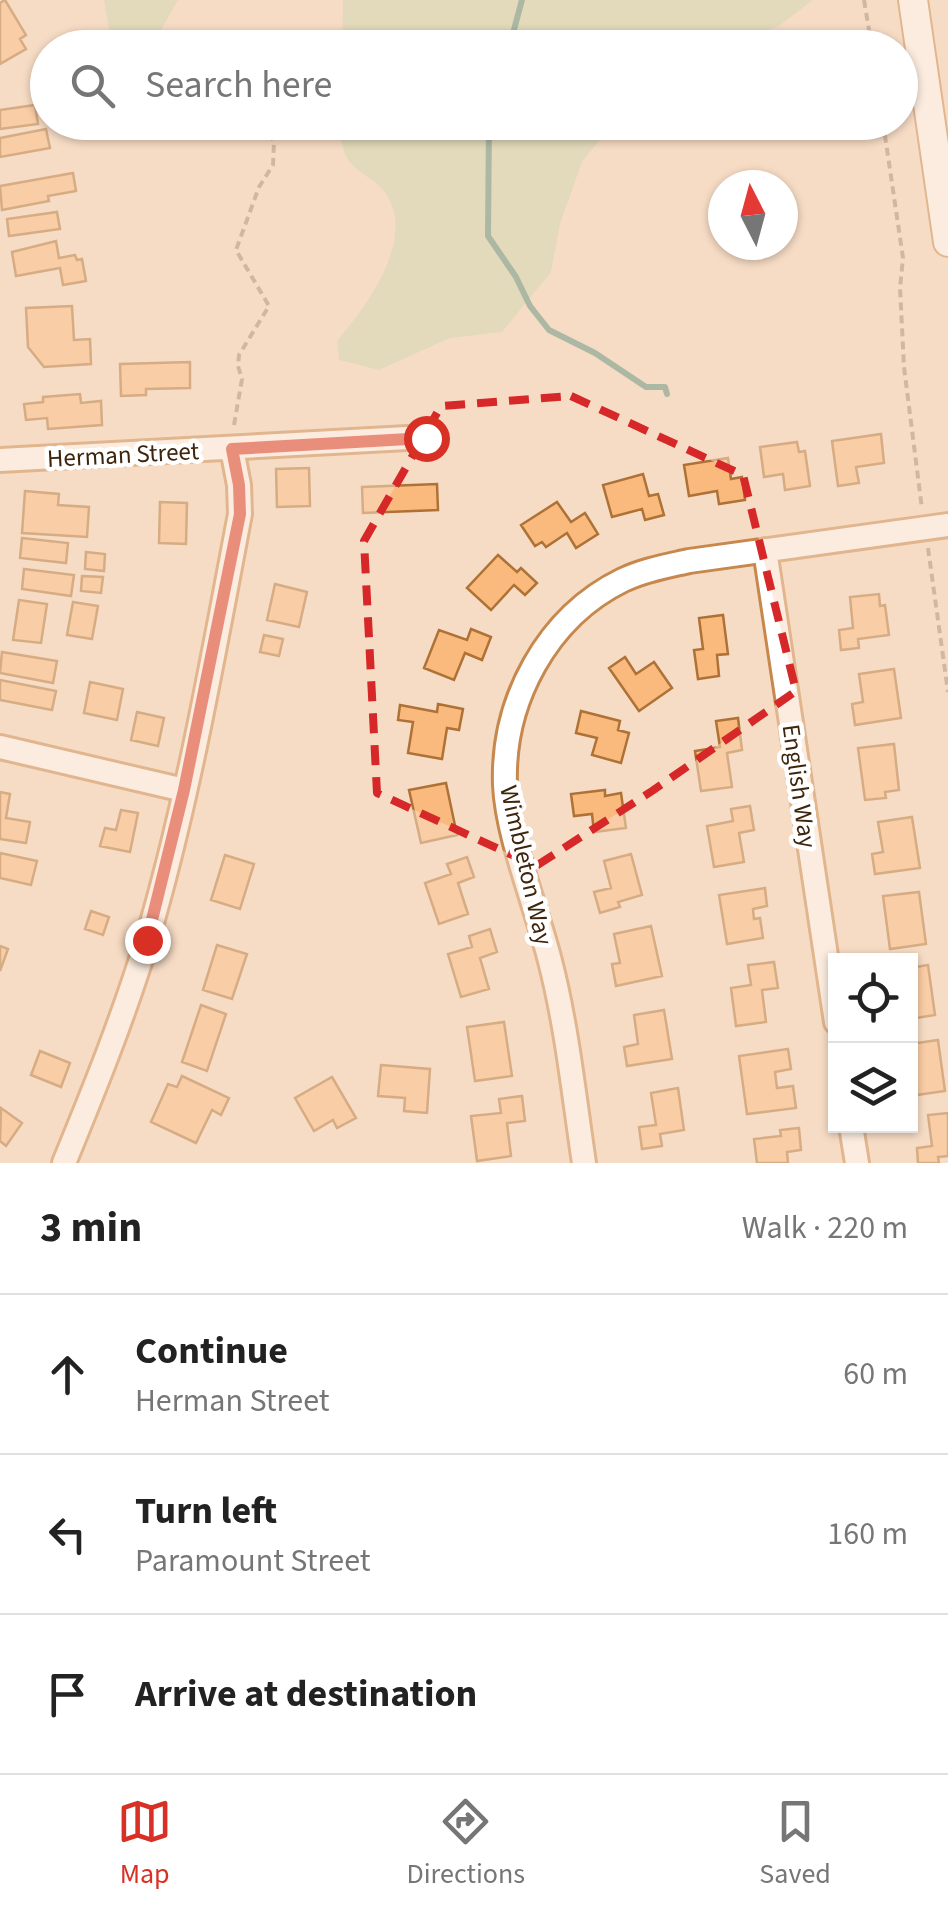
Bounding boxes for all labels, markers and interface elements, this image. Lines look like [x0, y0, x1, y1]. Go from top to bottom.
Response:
search box [30, 30, 918, 140]
icon: search [65, 58, 120, 113]
text: Search here [145, 58, 332, 112]
north arrow [708, 170, 798, 260]
route start [404, 416, 450, 462]
street label: Herman Street [46, 433, 200, 477]
street label: English Way [773, 722, 826, 851]
street label: Wimbleton Way [490, 782, 562, 949]
route end [125, 918, 171, 964]
map controls [828, 953, 918, 1133]
button: locate [828, 953, 918, 1043]
button: layers [828, 1043, 918, 1133]
text: 3 min [40, 1198, 142, 1258]
text: Walk · 220 m [742, 1205, 908, 1251]
text: Continue [135, 1324, 288, 1378]
icon: ahead [40, 1347, 95, 1402]
text: 60 m [843, 1351, 908, 1397]
text: Herman Street [135, 1378, 330, 1424]
text: Turn left [135, 1484, 277, 1538]
icon: left [40, 1507, 95, 1562]
text: 160 m [827, 1511, 908, 1557]
text: Paramount Street [135, 1538, 371, 1584]
icon: arrive [40, 1667, 95, 1722]
text: Arrive at destination [135, 1667, 477, 1721]
tab: Map [117, 1794, 172, 1894]
tab: Directions [407, 1794, 525, 1894]
tab: Saved [759, 1794, 831, 1894]

